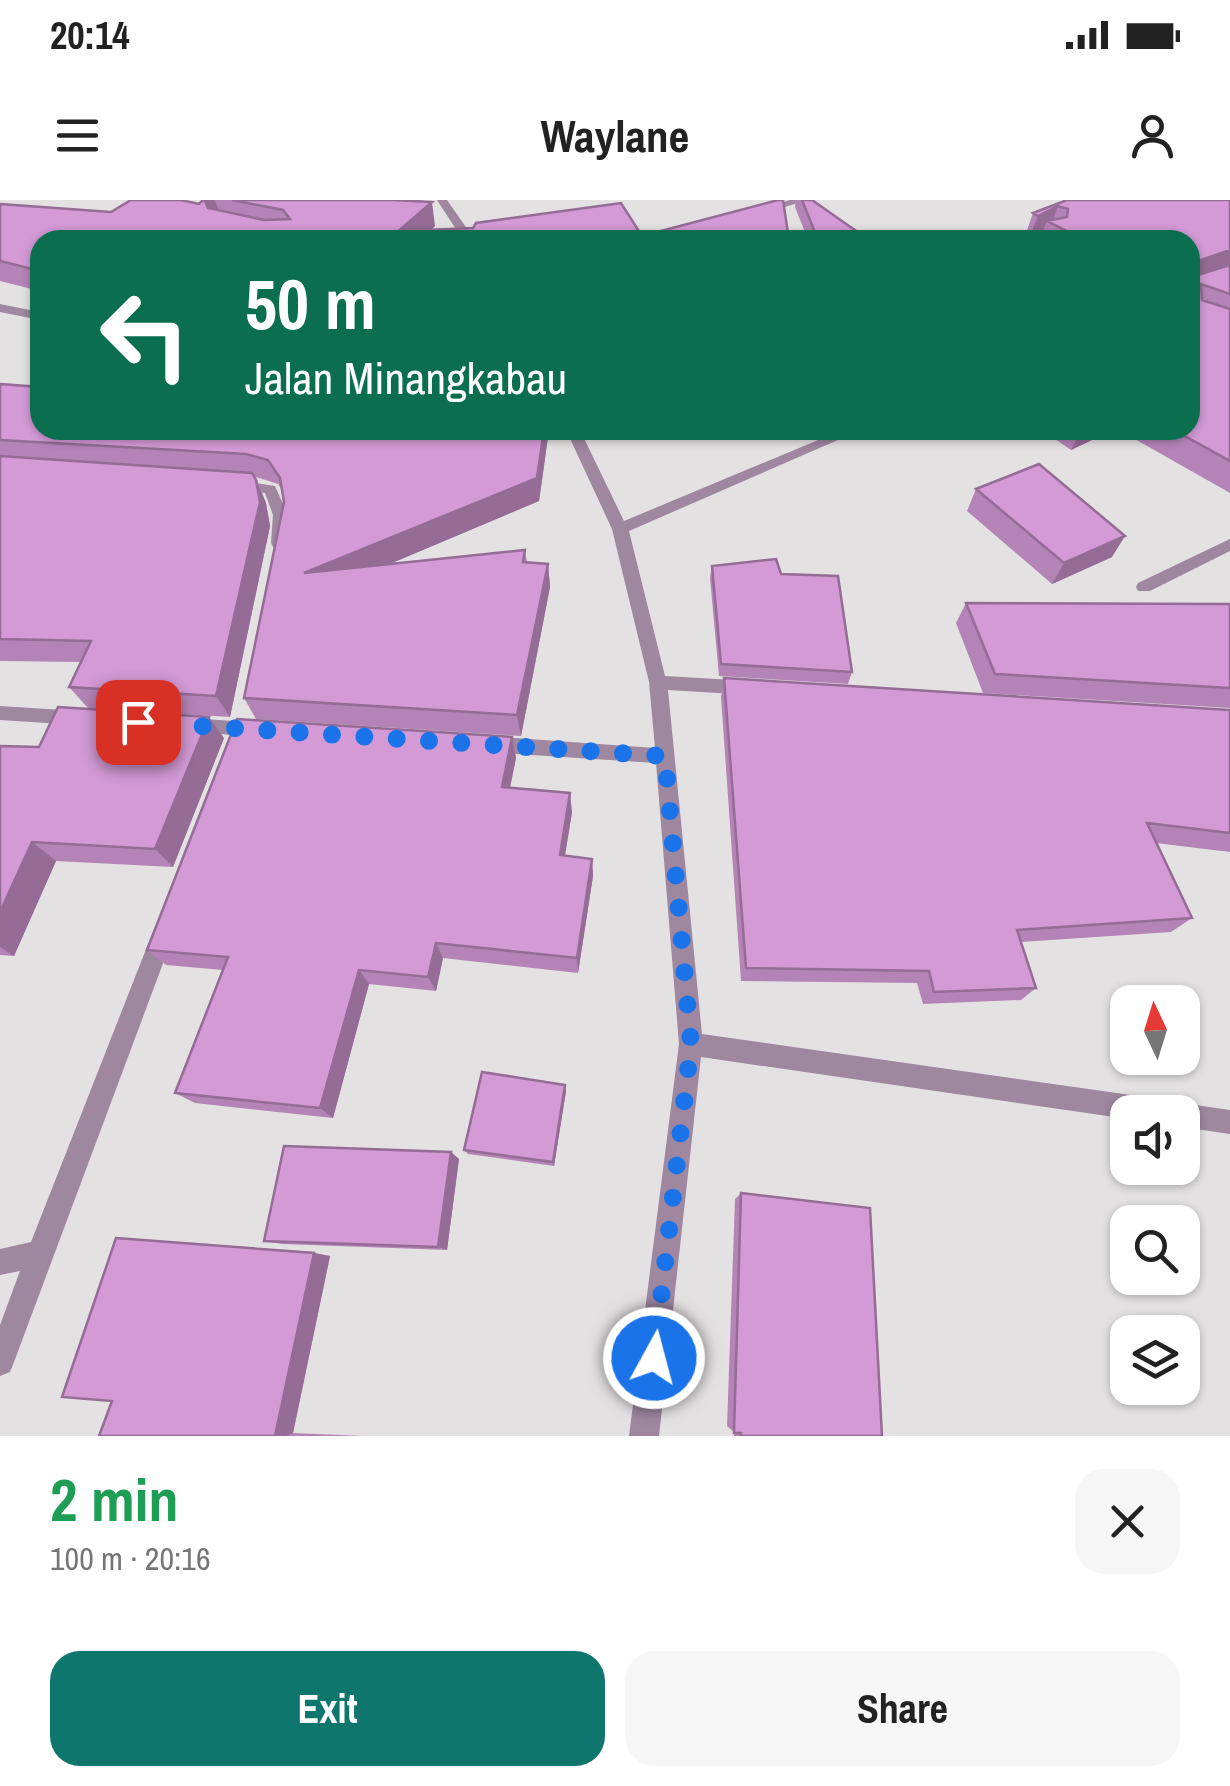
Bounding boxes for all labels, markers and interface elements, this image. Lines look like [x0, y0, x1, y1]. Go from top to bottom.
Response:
text: 20:14 [50, 10, 130, 61]
text: Waylane [541, 105, 689, 166]
icon: menu [50, 108, 105, 163]
icon: person [1125, 108, 1180, 163]
text: 50 m [245, 257, 376, 351]
icon: left [80, 270, 210, 400]
text: Jalan Minangkabau [245, 347, 567, 408]
pin [96, 680, 181, 765]
icon: arrive [111, 695, 166, 750]
north arrow [1110, 985, 1200, 1075]
map controls [1110, 985, 1200, 1405]
button: sound [1110, 1095, 1200, 1185]
button: search [1110, 1205, 1200, 1295]
position arrow [602, 1306, 706, 1410]
button: layers [1110, 1315, 1200, 1405]
text: 2 min [50, 1459, 179, 1540]
button: close [1075, 1469, 1180, 1574]
text: 100 m · 20:16 [50, 1537, 210, 1580]
button: Exit [50, 1651, 605, 1766]
button: Share [625, 1651, 1180, 1766]

